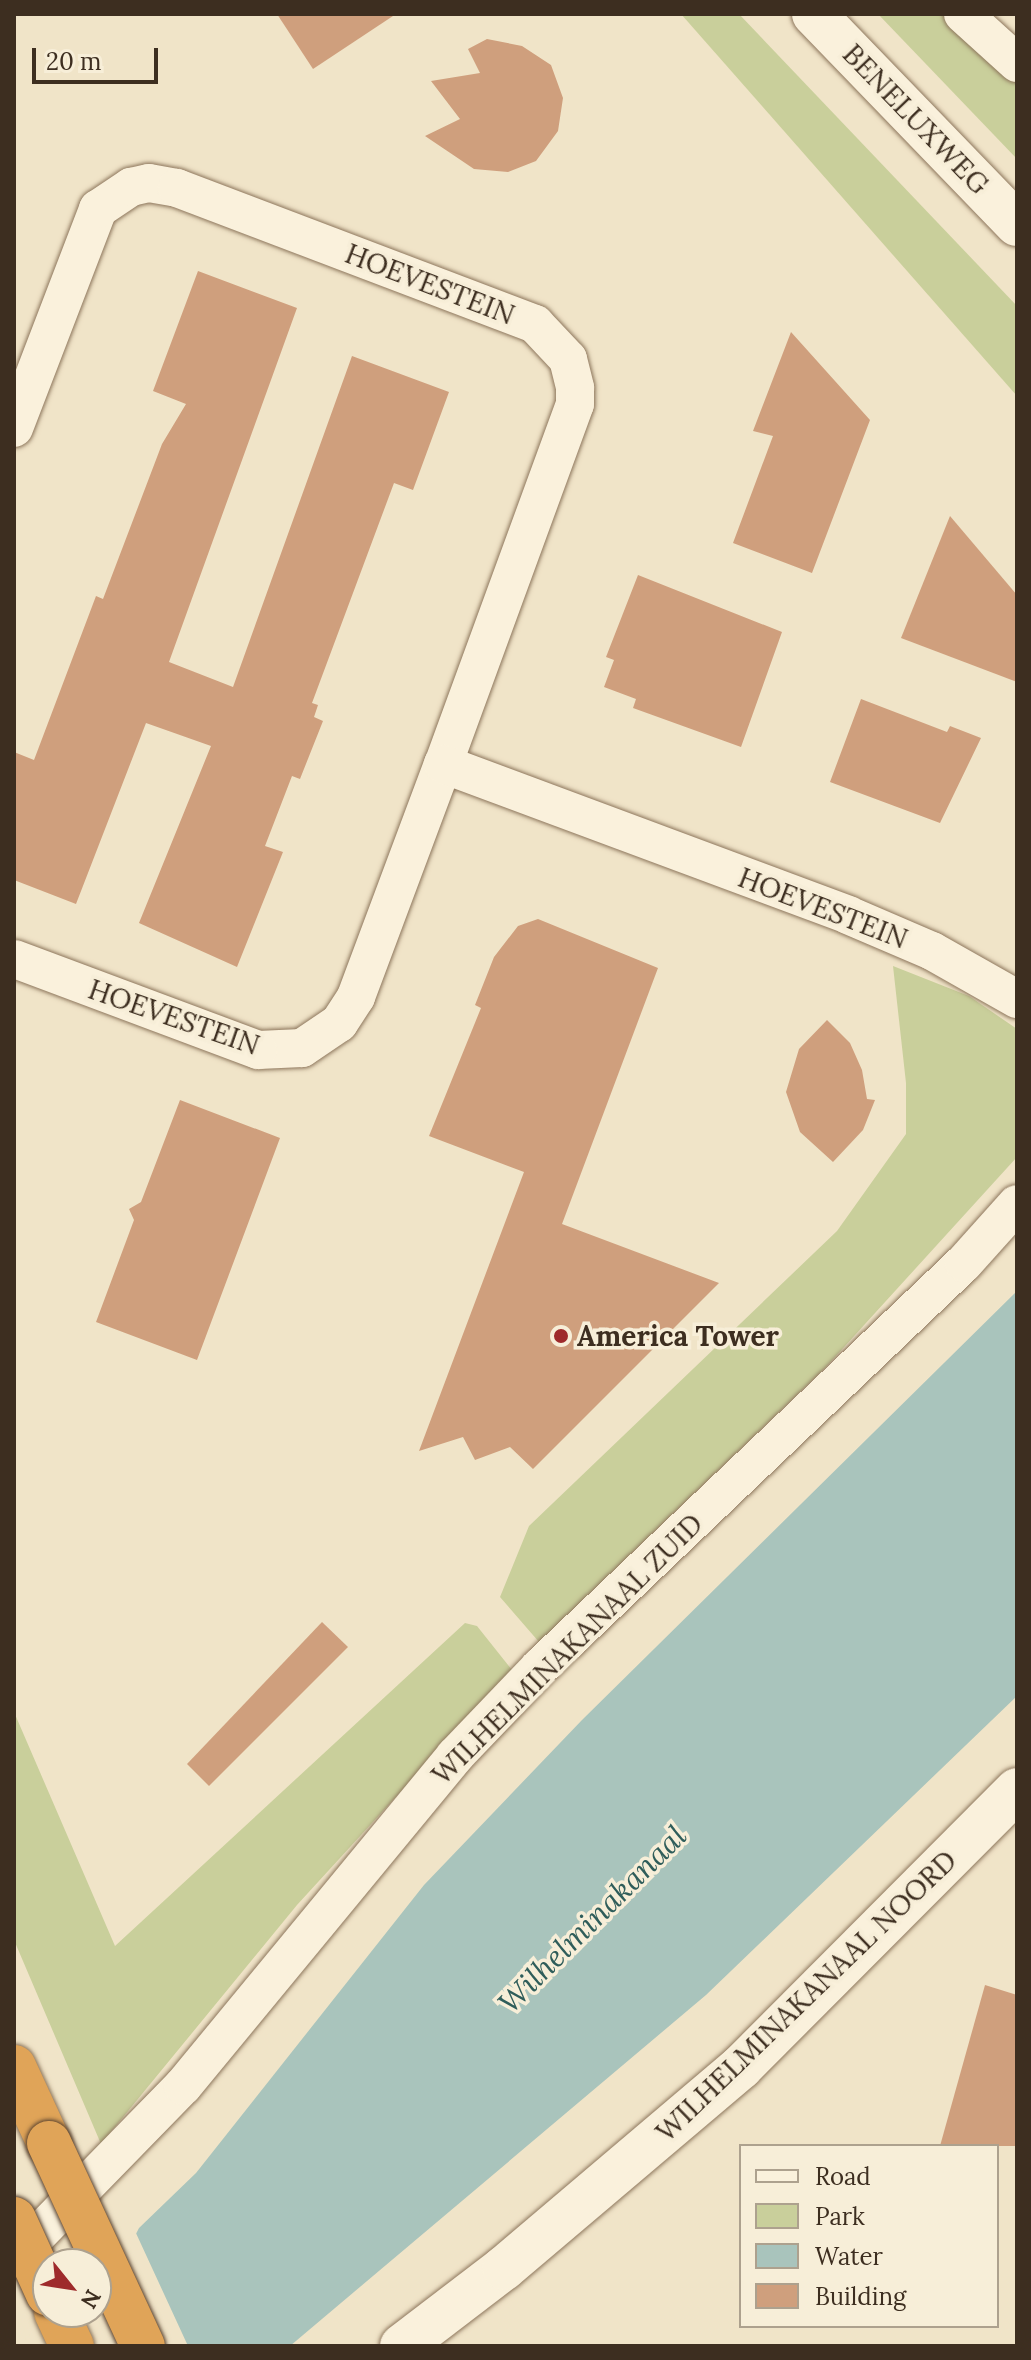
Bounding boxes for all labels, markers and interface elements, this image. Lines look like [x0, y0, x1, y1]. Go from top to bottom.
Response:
scale bar [36, 32, 162, 82]
street label: BENELUXWEG [836, 37, 996, 201]
text: 20 m [46, 46, 102, 77]
street label: HOEVESTEIN [341, 236, 519, 332]
street label: HOEVESTEIN [734, 860, 912, 956]
street label: HOEVESTEIN [84, 972, 264, 1062]
place label: America Tower [577, 1319, 779, 1353]
marker: America Tower [552, 1327, 570, 1345]
street label: WILHELMINAKANAAL ZUID [425, 1507, 709, 1791]
water label: Wilhelminakanaal [491, 1818, 693, 2020]
street label: WILHELMINAKANAAL NOORD [649, 1843, 963, 2149]
legend [739, 2144, 999, 2328]
text: Road [815, 2161, 871, 2192]
text: Park [815, 2201, 865, 2232]
text: Water [815, 2241, 883, 2272]
north arrow [32, 2248, 112, 2328]
text: Building [815, 2281, 906, 2312]
text: N [75, 2285, 107, 2313]

